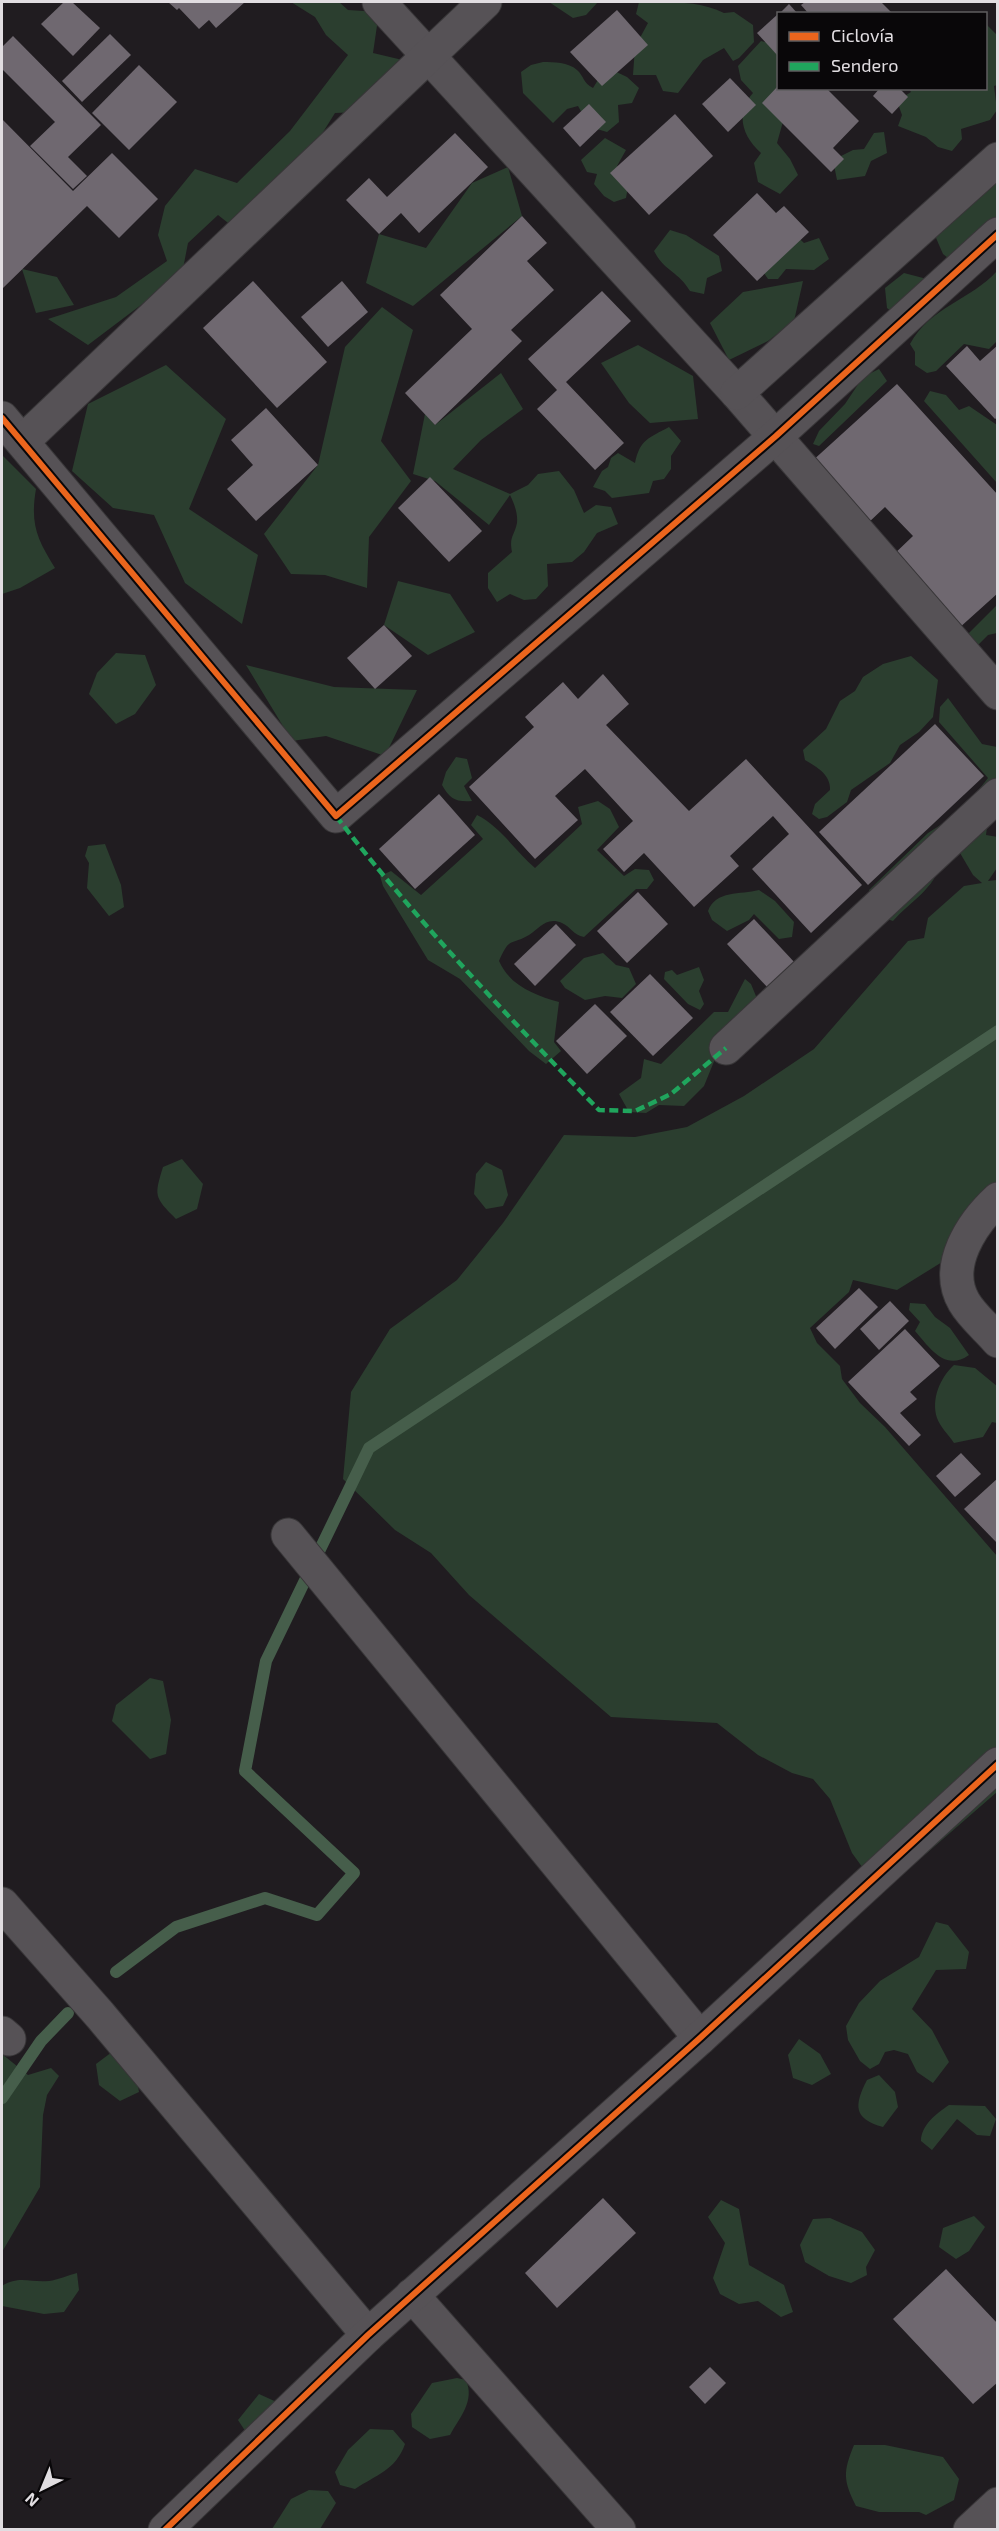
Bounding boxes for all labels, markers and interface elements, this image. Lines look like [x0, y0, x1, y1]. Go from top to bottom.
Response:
legend [777, 12, 987, 90]
text: Ciclovía [831, 24, 894, 46]
text: Sendero [831, 54, 898, 76]
north arrow [12, 2459, 72, 2519]
text: N [21, 2489, 42, 2511]

